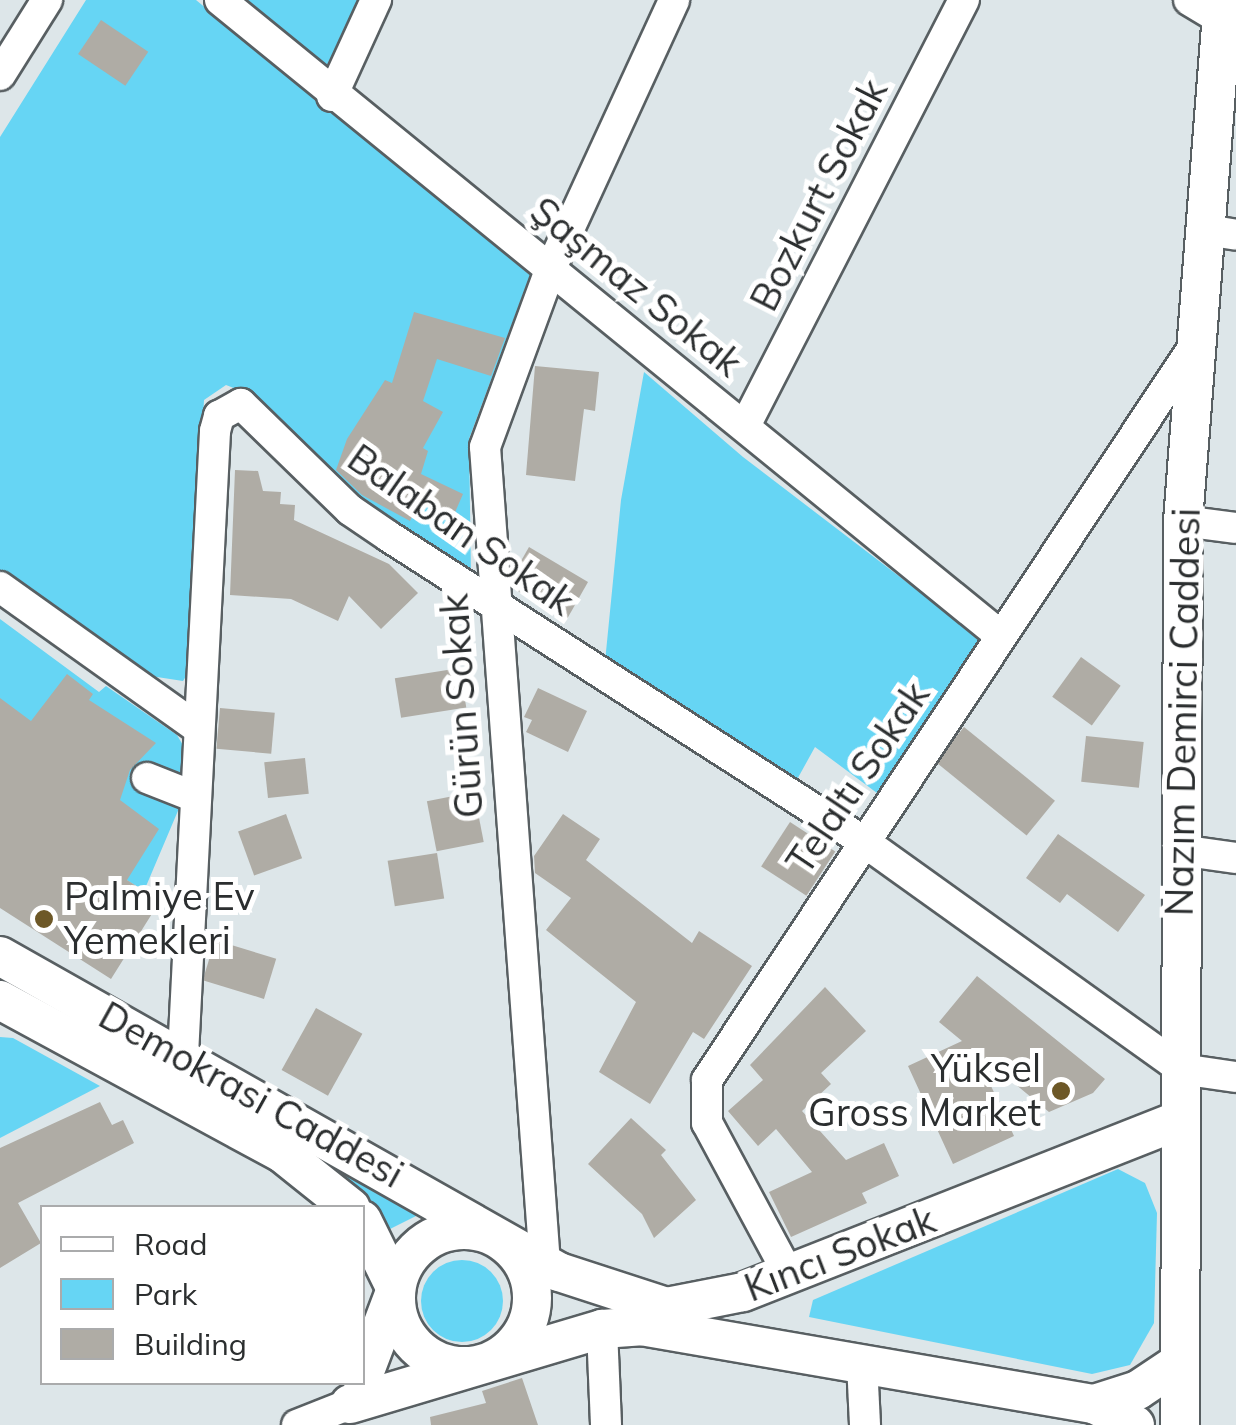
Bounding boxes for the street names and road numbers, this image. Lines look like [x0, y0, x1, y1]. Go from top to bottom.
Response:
street label: Bozkurt Sokak [741, 72, 897, 318]
street label: Şaşmaz Sokak [521, 188, 751, 386]
street label: Balaban Sokak [339, 435, 583, 625]
street label: Nazım Demirci Caddesi [1157, 507, 1209, 917]
street label: Gürün Sokak [431, 592, 493, 820]
street label: Telaltı Sokak [777, 674, 939, 882]
street label: Demokrasi Caddesi [91, 993, 411, 1197]
street label: Kıncı Sokak [738, 1197, 942, 1311]

